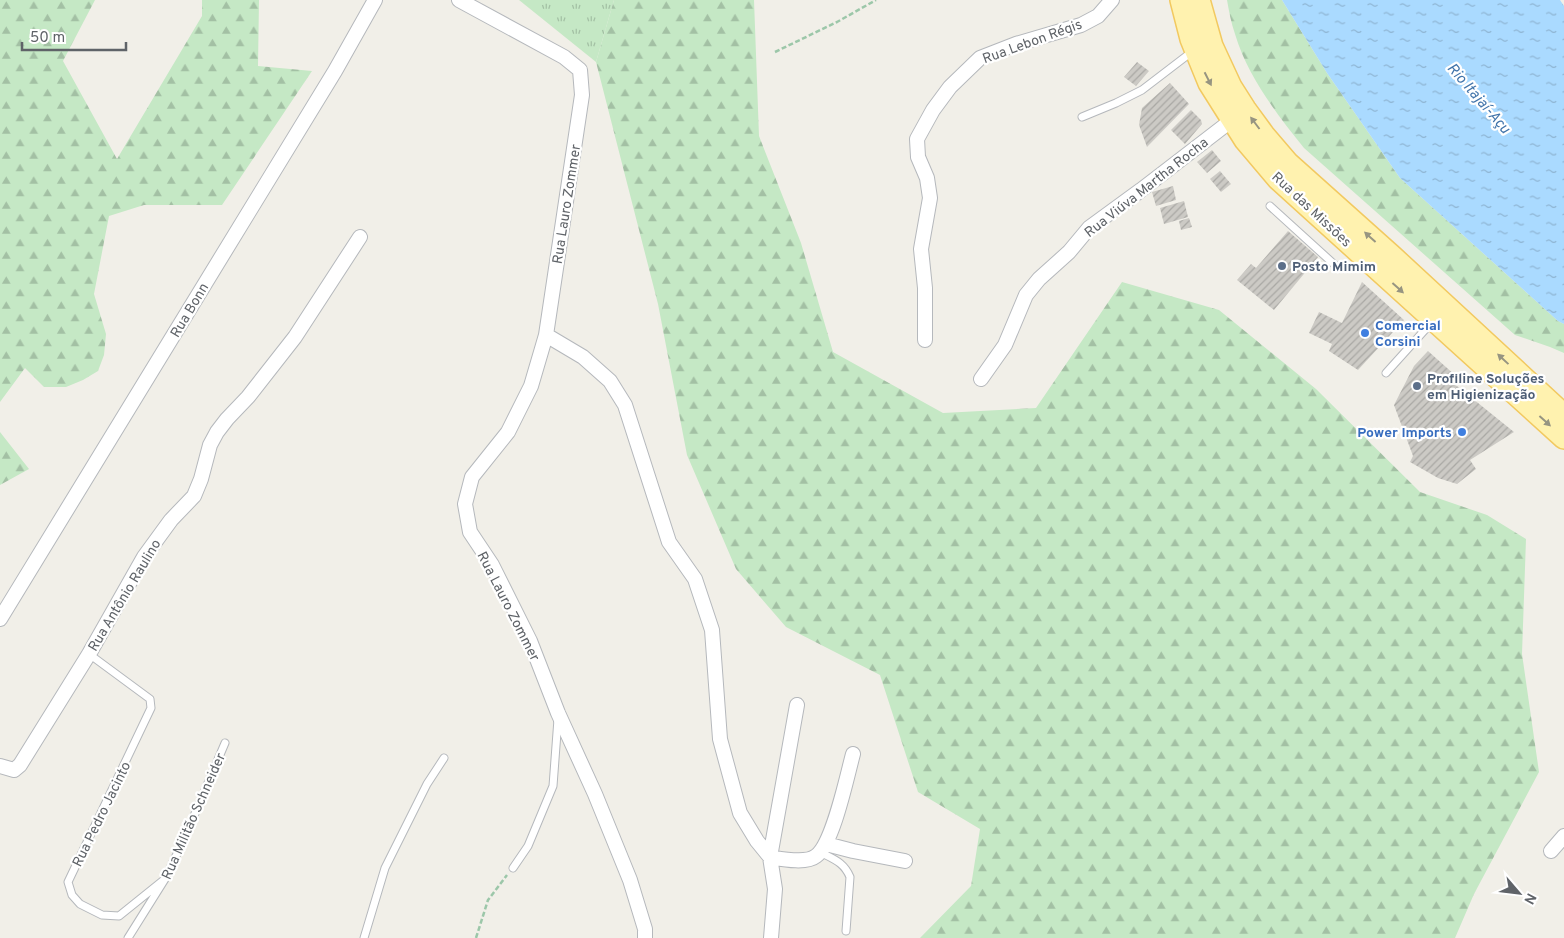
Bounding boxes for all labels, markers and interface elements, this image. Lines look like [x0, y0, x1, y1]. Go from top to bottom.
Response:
street label: Rua Lebon Régis [980, 17, 1085, 68]
scale bar [22, 20, 126, 52]
text: 50 m [30, 29, 65, 48]
water label: Rio Itajaí-Açu [1442, 60, 1514, 139]
one-way arrow [1204, 72, 1212, 86]
one-way arrow [1250, 116, 1260, 130]
street label: Rua Viúva Martha Rocha [1082, 135, 1212, 242]
street label: Rua Lauro Zommer [550, 143, 585, 265]
street label: Rua das Missões [1268, 169, 1354, 251]
one-way arrow [1364, 231, 1377, 242]
place label: Posto Mimim [1292, 259, 1376, 276]
marker: Posto Mimim [1276, 260, 1288, 272]
street label: Rua Bonn [167, 280, 213, 341]
one-way arrow [1392, 282, 1404, 294]
place label: Comercial Corsini [1375, 318, 1441, 351]
marker: Comercial Corsini [1359, 327, 1371, 339]
one-way arrow [1496, 353, 1509, 364]
place label: Profiline Soluções em Higienização [1427, 371, 1545, 404]
marker: Profiline Soluções em Higienização [1411, 380, 1423, 392]
one-way arrow [1538, 415, 1550, 427]
place label: Power Imports [1357, 425, 1452, 442]
marker: Power Imports [1456, 426, 1468, 438]
street label: Rua Antônio Raulino [85, 537, 166, 655]
street label: Rua Lauro Zommer [473, 549, 543, 665]
street label: Rua Militão Schneider [159, 750, 230, 883]
street label: Rua Pedro Jacinto [70, 759, 135, 870]
north arrow [1494, 868, 1544, 918]
text: N [1519, 890, 1539, 907]

